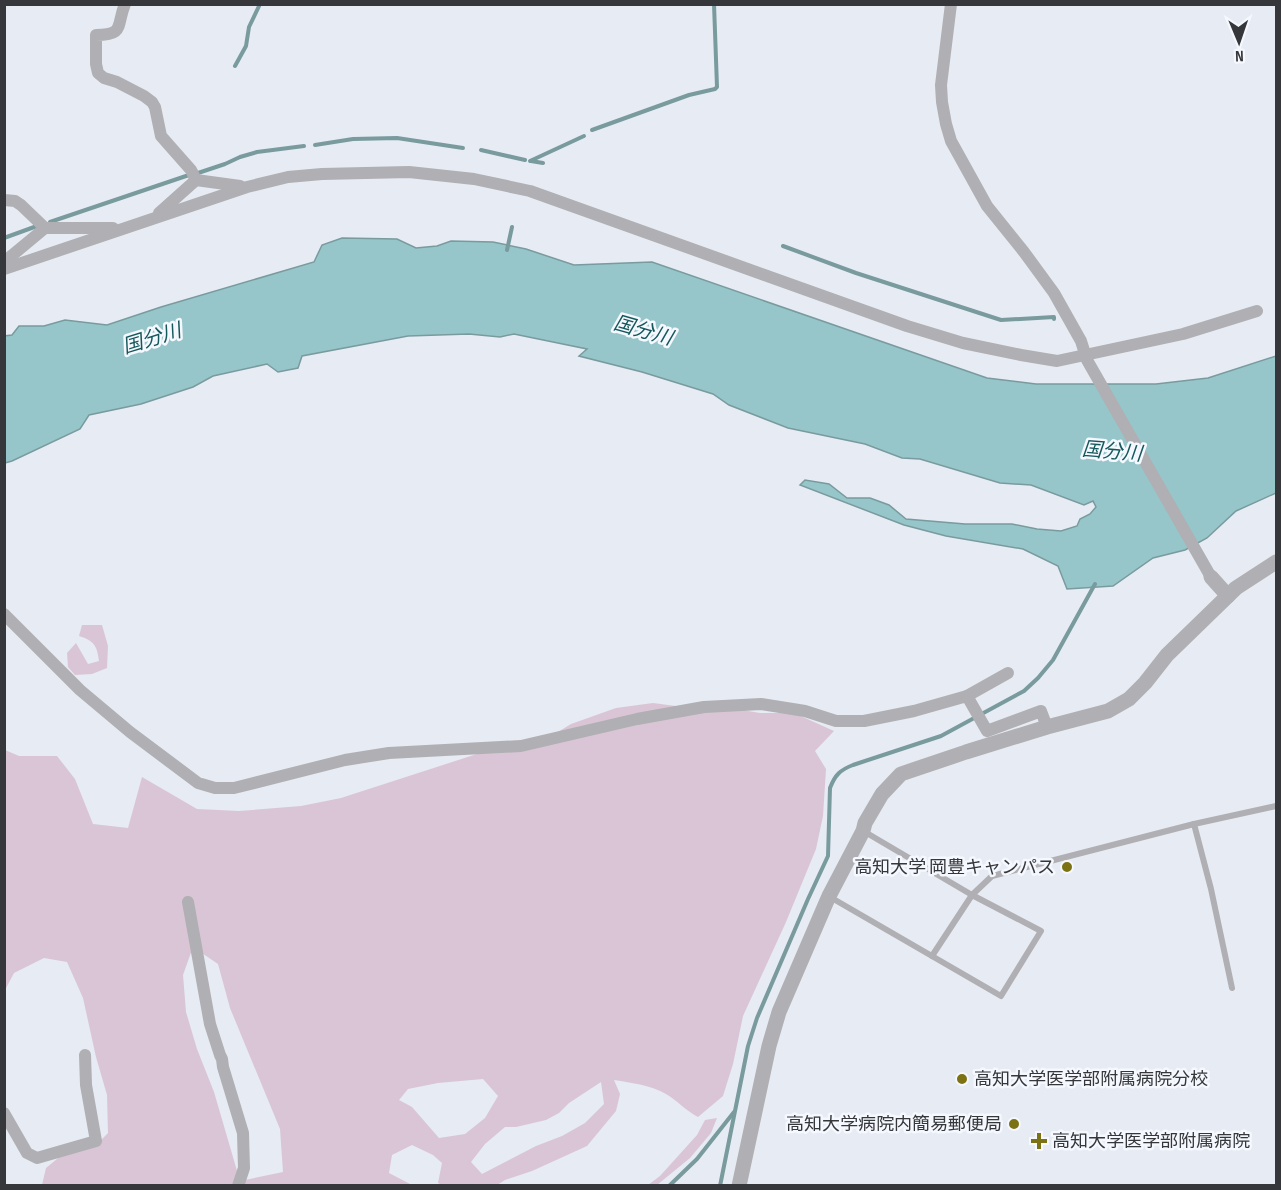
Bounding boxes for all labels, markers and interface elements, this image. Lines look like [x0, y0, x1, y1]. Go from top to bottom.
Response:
north arrow [1209, 12, 1269, 72]
text: N [1235, 46, 1244, 65]
water label: 国分川 [611, 311, 677, 351]
water label: 国分川 [120, 318, 186, 359]
water label: 国分川 [1081, 437, 1145, 467]
place label: 高知大学 岡豊キャンパス [854, 857, 1055, 878]
marker: 高知大学 岡豊キャンパス [1060, 860, 1074, 874]
place label: 高知大学医学部附属病院分校 [974, 1069, 1208, 1090]
marker: 高知大学医学部附属病院分校 [955, 1072, 969, 1086]
place label: 高知大学病院内簡易郵便局 [786, 1114, 1002, 1135]
marker: 高知大学病院内簡易郵便局 [1007, 1117, 1021, 1131]
place label: 高知大学医学部附属病院 [1052, 1131, 1250, 1152]
marker: 高知大学医学部附属病院 [1030, 1132, 1048, 1150]

